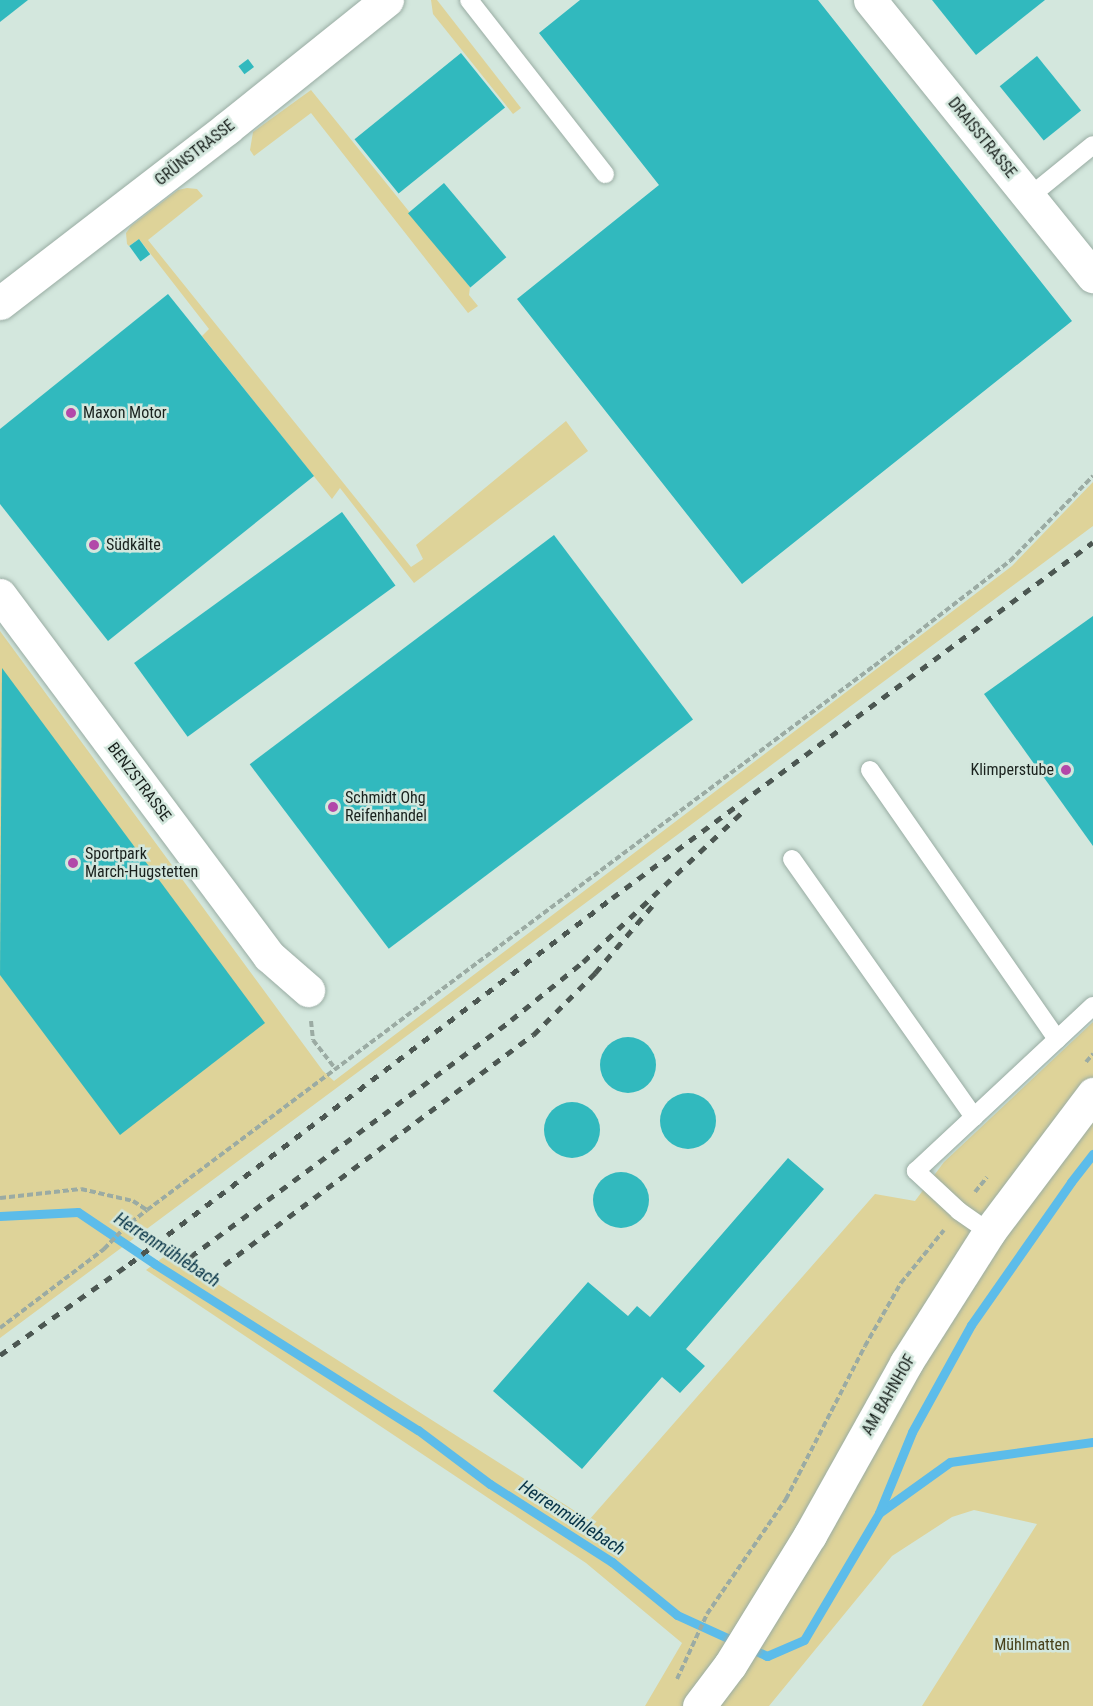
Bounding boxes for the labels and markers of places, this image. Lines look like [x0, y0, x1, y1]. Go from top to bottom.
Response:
place label: Maxon Motor [83, 403, 167, 423]
marker: Maxon Motor [64, 406, 78, 420]
place label: Südkälte [106, 535, 161, 555]
marker: Südkälte [87, 538, 101, 552]
place label: Klimperstube [970, 760, 1054, 780]
marker: Klimperstube [1059, 763, 1073, 777]
place label: Schmidt Ohg Reifenhandel [345, 788, 427, 826]
marker: Schmidt Ohg Reifenhandel [326, 800, 340, 814]
place label: Sportpark March-Hugstetten [85, 844, 198, 882]
marker: Sportpark March-Hugstetten [66, 856, 80, 870]

